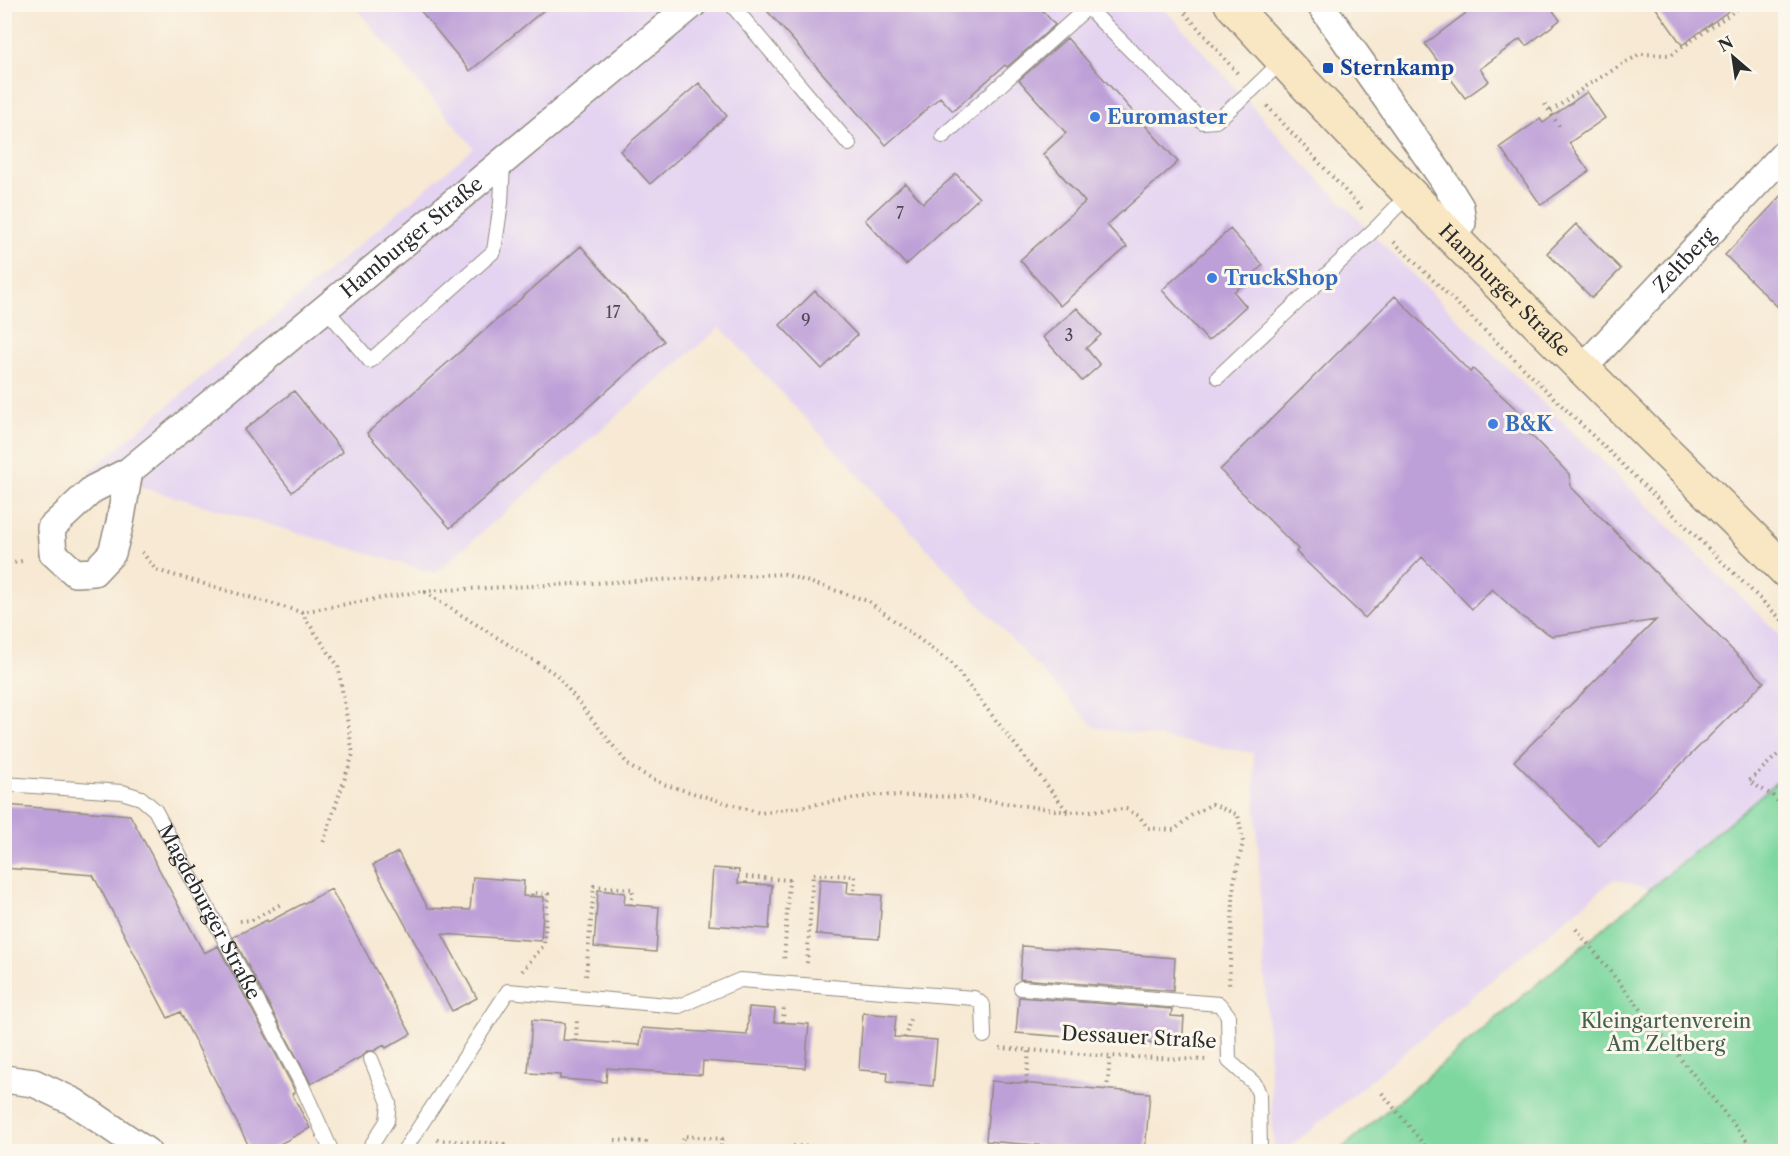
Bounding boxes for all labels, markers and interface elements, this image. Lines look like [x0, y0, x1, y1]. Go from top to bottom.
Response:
north arrow [1703, 27, 1763, 87]
text: N [1715, 32, 1737, 56]
place label: Sternkamp [1340, 56, 1454, 80]
marker: Sternkamp [1321, 61, 1335, 75]
place label: Euromaster [1107, 105, 1228, 129]
marker: Euromaster [1088, 110, 1102, 124]
street label: Hamburger Straße [336, 171, 487, 303]
house number: 7 [896, 203, 904, 223]
street label: Hamburger Straße [1434, 219, 1576, 361]
street label: Zeltberg [1648, 222, 1721, 298]
place label: TruckShop [1224, 266, 1338, 290]
marker: TruckShop [1205, 271, 1219, 285]
house number: 17 [606, 302, 620, 322]
house number: 9 [801, 310, 811, 330]
house number: 3 [1065, 325, 1073, 345]
place label: B&K [1505, 412, 1553, 436]
marker: B&K [1486, 417, 1500, 431]
street label: Magdeburger Straße [153, 820, 266, 1003]
park label: Kleingartenverein Am Zeltberg [1581, 1009, 1752, 1056]
street label: Dessauer Straße [1061, 1021, 1217, 1053]

